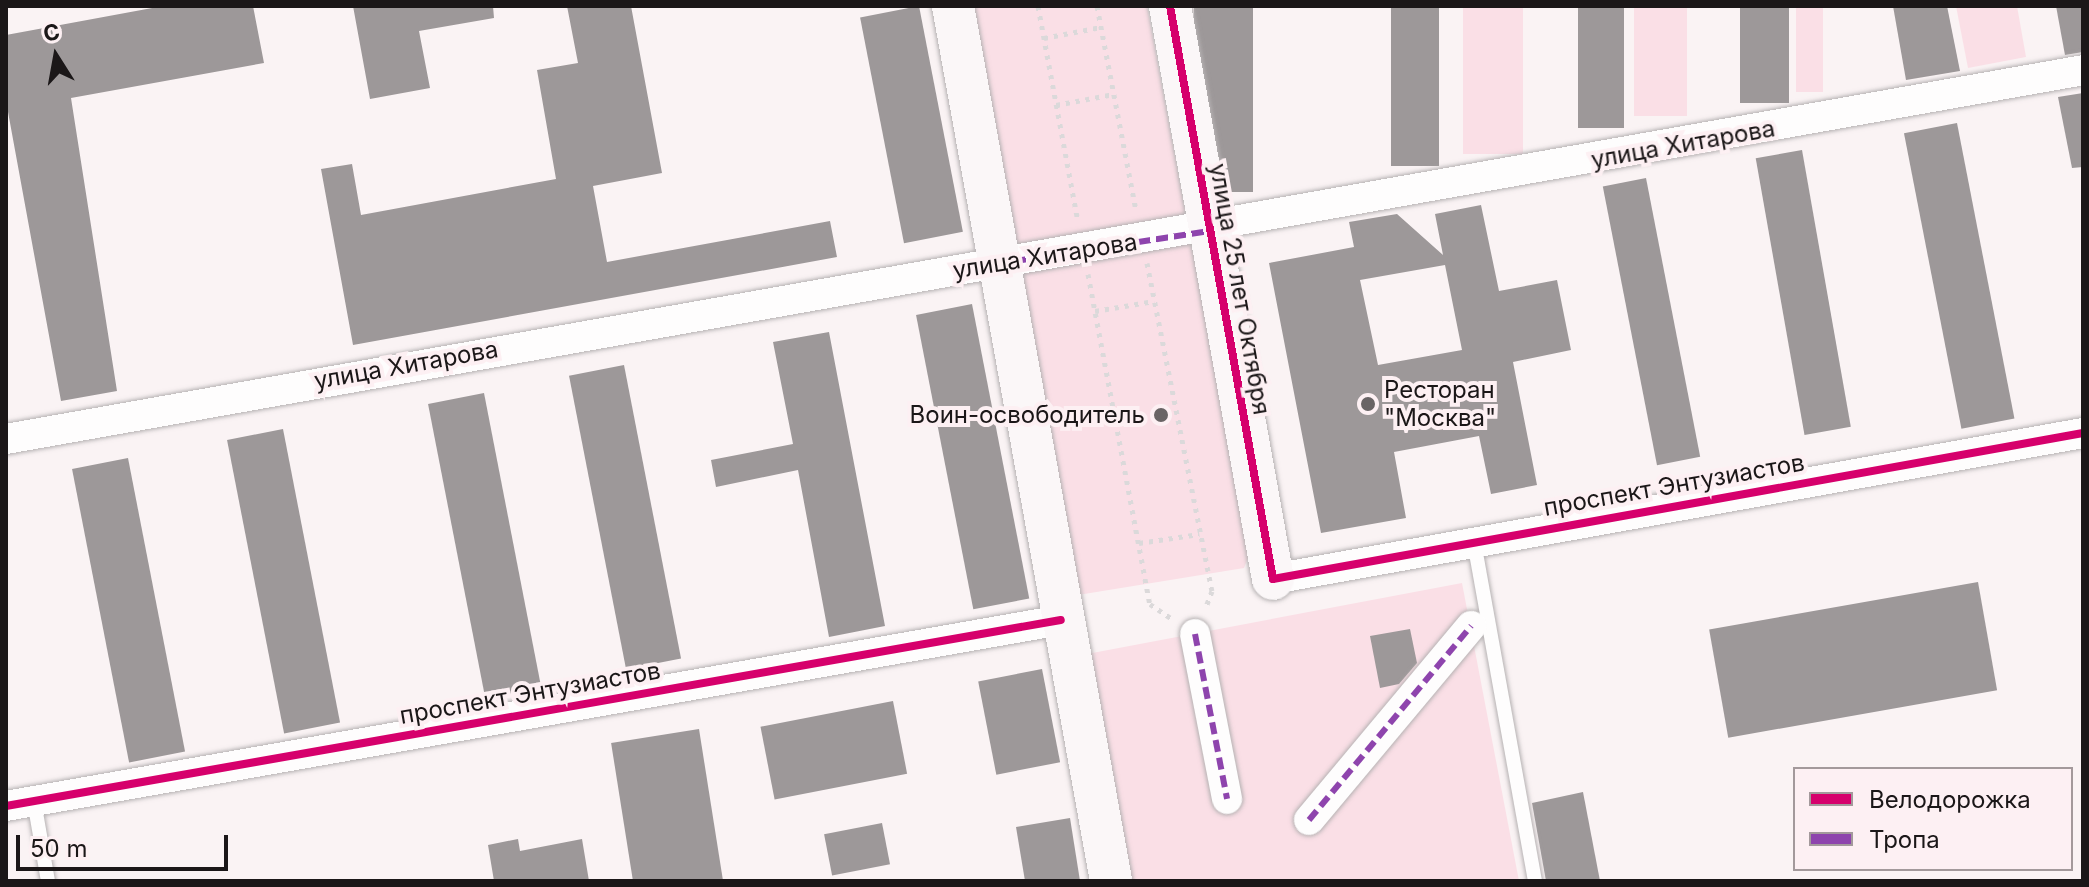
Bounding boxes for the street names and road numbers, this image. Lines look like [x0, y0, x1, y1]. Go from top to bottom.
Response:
street label: улица Хитарова [1589, 114, 1777, 174]
street label: улица 25 лет Октября [1204, 161, 1276, 417]
street label: улица Хитарова [951, 227, 1139, 285]
street label: улица Хитарова [312, 335, 500, 395]
street label: проспект Энтузиастов [1541, 448, 1807, 522]
street label: проспект Энтузиастов [397, 656, 663, 730]

